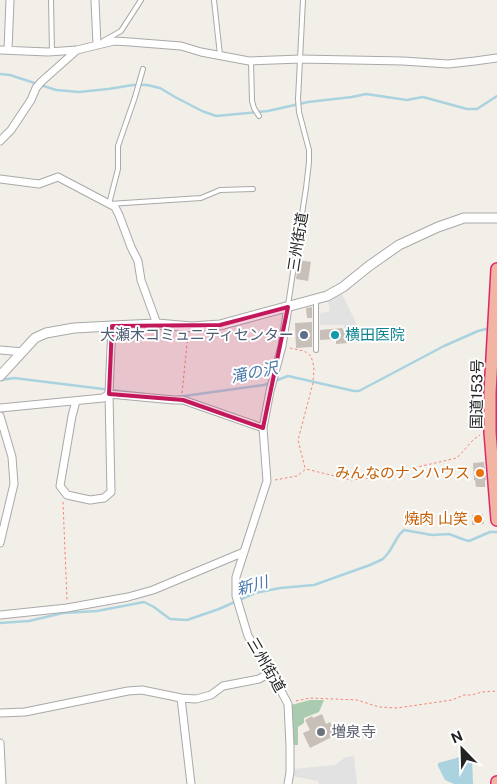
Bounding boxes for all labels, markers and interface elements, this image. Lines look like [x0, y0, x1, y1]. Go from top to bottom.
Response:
street label: 三州街道 [284, 211, 311, 273]
place label: 大瀬木コミュニティセンター [100, 326, 294, 343]
place label: 横田医院 [345, 326, 405, 343]
marker: 大瀬木コミュニティセンター [298, 329, 310, 341]
marker: 横田医院 [329, 329, 341, 341]
water label: 滝の沢 [229, 358, 282, 387]
street label: 国道153号 [467, 359, 486, 429]
place label: みんなのナンハウス [335, 464, 470, 481]
marker: みんなのナンハウス [474, 467, 486, 479]
place label: 焼肉 山笑 [404, 510, 468, 527]
marker: 焼肉 山笑 [472, 513, 484, 525]
water label: 新川 [234, 572, 272, 599]
street label: 三州街道 [244, 635, 289, 695]
place label: 増泉寺 [331, 723, 376, 740]
north arrow [437, 724, 487, 774]
marker: 増泉寺 [315, 726, 327, 738]
text: N [449, 728, 465, 747]

